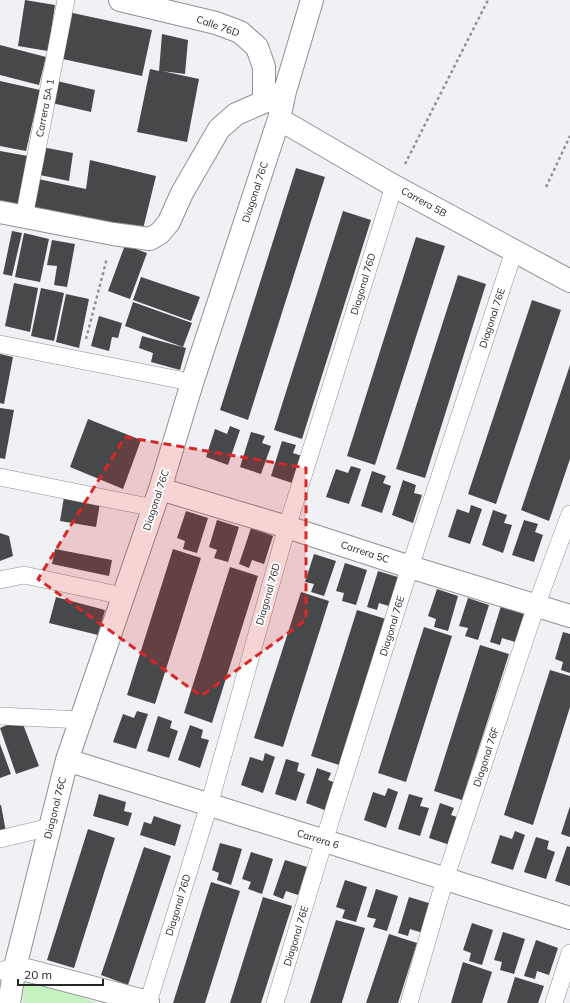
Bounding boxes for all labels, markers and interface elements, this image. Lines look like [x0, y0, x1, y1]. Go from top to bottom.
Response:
street label: Calle 76D [195, 13, 241, 39]
street label: Carrera 5A 1 [33, 78, 57, 138]
street label: Diagonal 76C [239, 160, 271, 224]
street label: Carrera 5B [399, 184, 449, 220]
street label: Diagonal 76D [347, 252, 379, 316]
street label: Diagonal 76E [476, 286, 508, 350]
street label: Diagonal 76C [140, 468, 172, 532]
street label: Carrera 5C [339, 538, 391, 566]
street label: Diagonal 76D [253, 561, 283, 627]
street label: Diagonal 76E [377, 594, 407, 658]
street label: Diagonal 76F [470, 725, 502, 789]
street label: Diagonal 76C [41, 776, 69, 840]
street label: Carrera 6 [295, 826, 341, 852]
street label: Diagonal 76D [162, 873, 194, 937]
street label: Diagonal 76E [281, 904, 311, 968]
scale bar [18, 961, 103, 987]
text: 20 m [24, 967, 52, 982]

